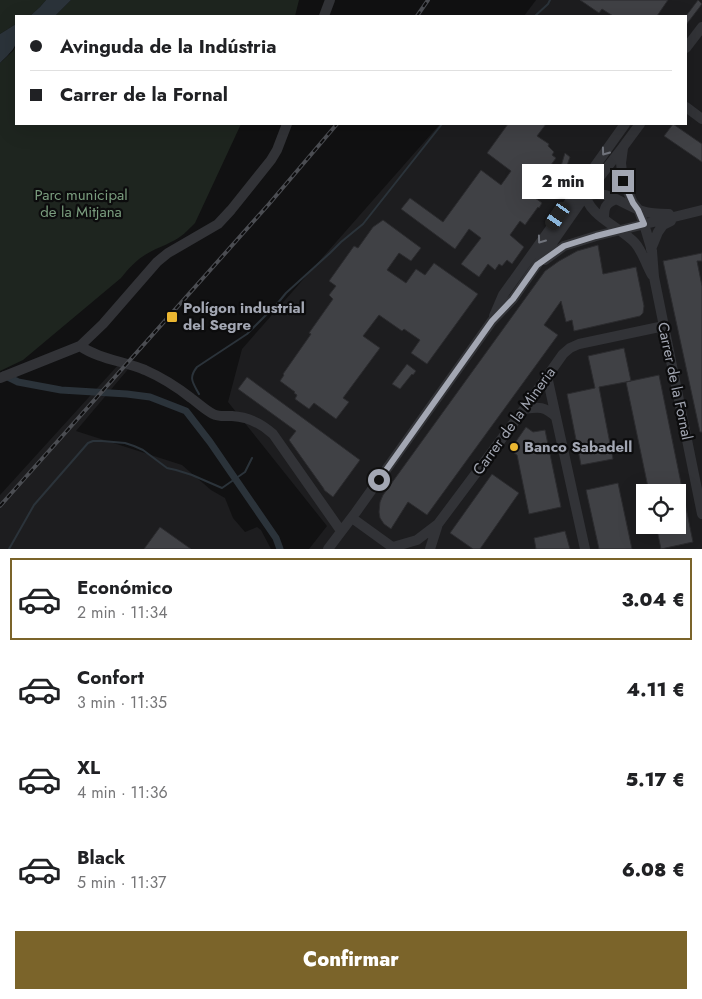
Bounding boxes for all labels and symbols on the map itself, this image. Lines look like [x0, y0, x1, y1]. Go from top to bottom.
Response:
one-way arrow [602, 146, 611, 156]
callout: 2 min [523, 164, 606, 198]
route end [612, 170, 634, 192]
park label: Parc municipal de la Mitjana [34, 184, 128, 223]
car [543, 199, 572, 233]
one-way arrow [538, 235, 547, 244]
place label: Polígon industrial del Segre [183, 297, 305, 336]
marker: Polígon industrial del Segre [165, 310, 179, 324]
street label: Carrer de la Fornal [652, 320, 698, 442]
street label: Carrer de la Mineria [467, 362, 561, 480]
place label: Banco Sabadell [524, 436, 632, 458]
marker: Banco Sabadell [508, 441, 520, 453]
route start [368, 469, 390, 491]

